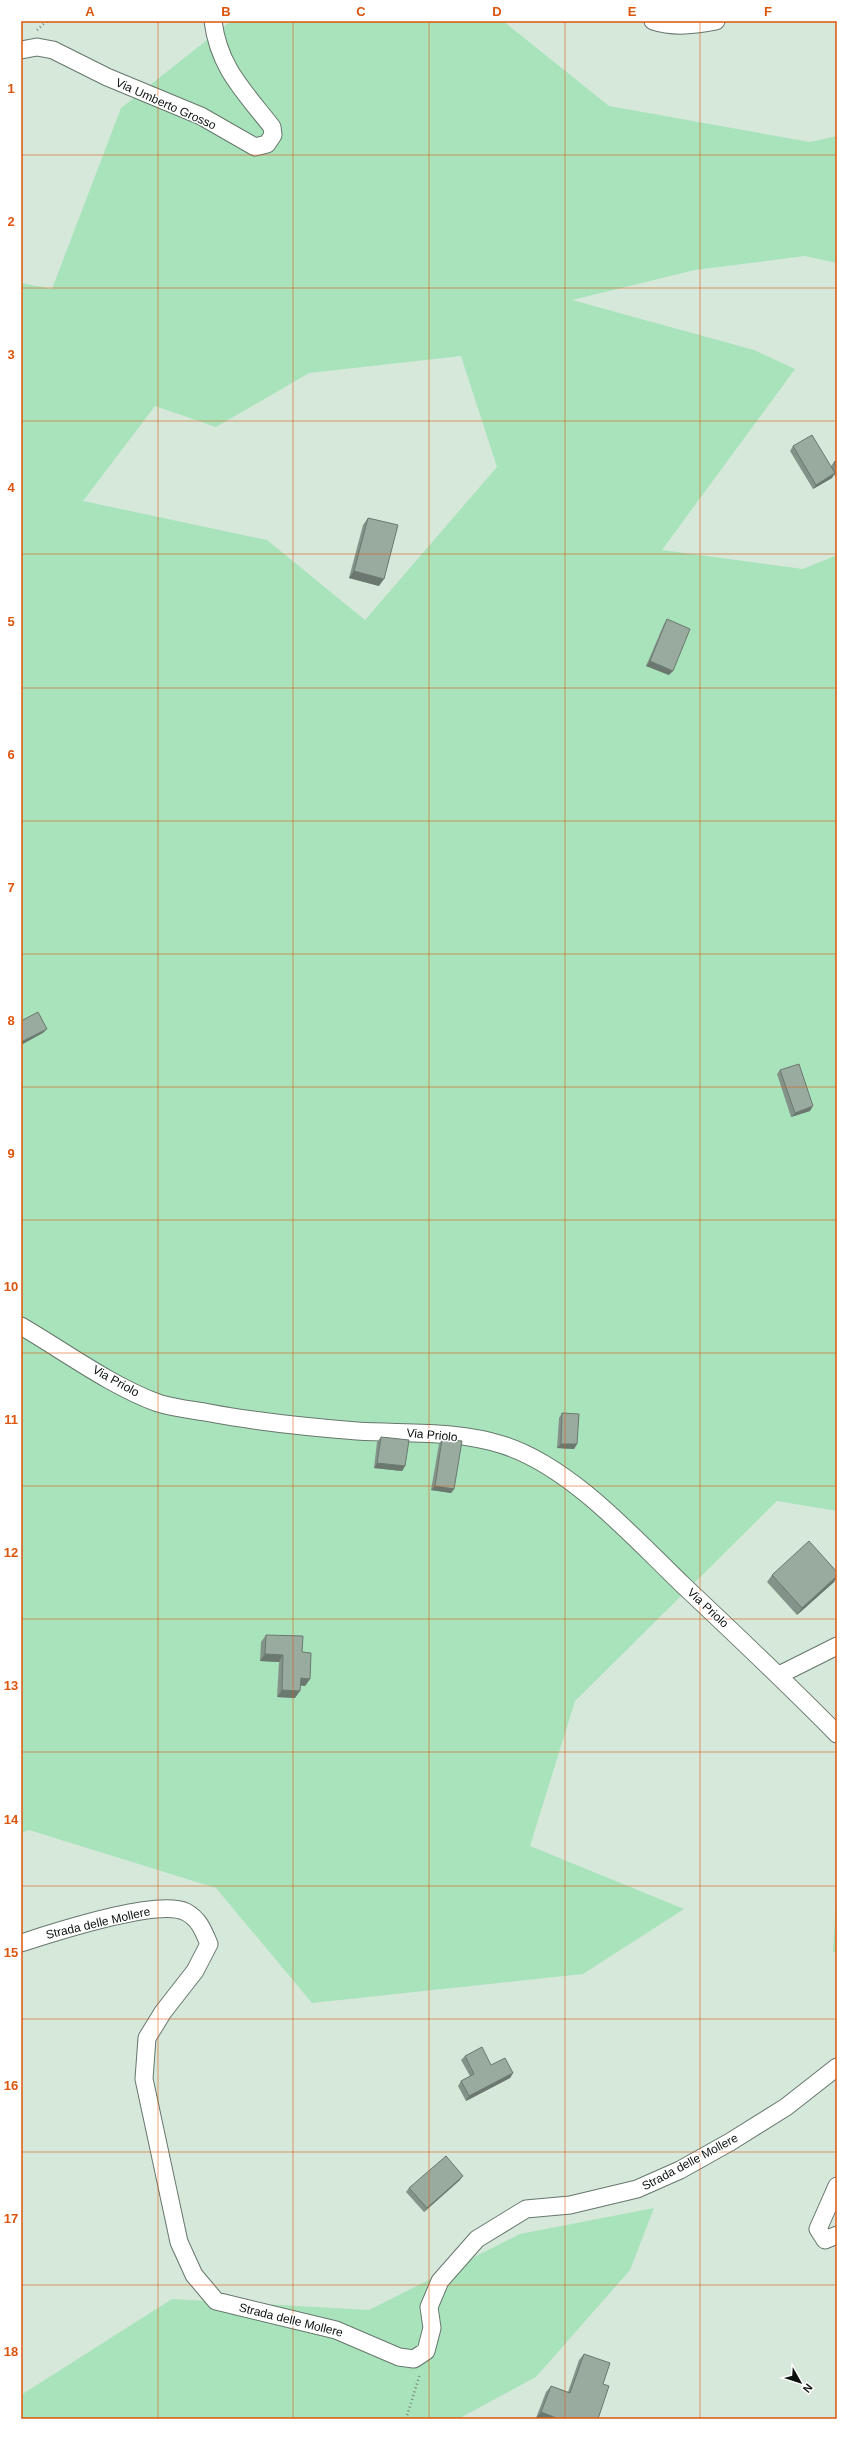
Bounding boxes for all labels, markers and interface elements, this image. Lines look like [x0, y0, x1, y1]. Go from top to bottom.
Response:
text: A [85, 4, 95, 19]
text: B [221, 4, 231, 19]
text: C [356, 4, 366, 19]
text: D [492, 4, 502, 19]
text: E [628, 4, 637, 19]
text: F [764, 4, 772, 19]
street label: Via Umberto Grosso [114, 76, 219, 133]
text: 1 [7, 81, 15, 96]
text: 2 [7, 214, 15, 229]
text: 3 [7, 347, 15, 362]
text: 4 [7, 480, 15, 495]
text: 5 [7, 614, 15, 629]
text: 6 [7, 747, 15, 762]
text: 7 [7, 880, 15, 895]
text: 8 [7, 1013, 15, 1028]
text: 9 [7, 1146, 15, 1161]
text: 10 [4, 1279, 18, 1294]
street label: Via Priolo [90, 1362, 142, 1400]
text: 11 [4, 1412, 18, 1427]
street label: Via Priolo [406, 1426, 458, 1444]
text: 12 [4, 1545, 18, 1560]
street label: Via Priolo [685, 1585, 732, 1631]
text: 13 [4, 1678, 18, 1693]
text: 14 [4, 1812, 19, 1827]
street label: Strada delle Mollere [44, 1904, 152, 1942]
text: 15 [4, 1945, 18, 1960]
text: 16 [4, 2078, 18, 2093]
street label: Strada delle Mollere [640, 2131, 741, 2193]
text: 17 [4, 2211, 18, 2226]
street label: Strada delle Mollere [238, 2300, 345, 2340]
text: 18 [4, 2344, 18, 2359]
north arrow [780, 2362, 820, 2402]
text: N [801, 2381, 815, 2395]

